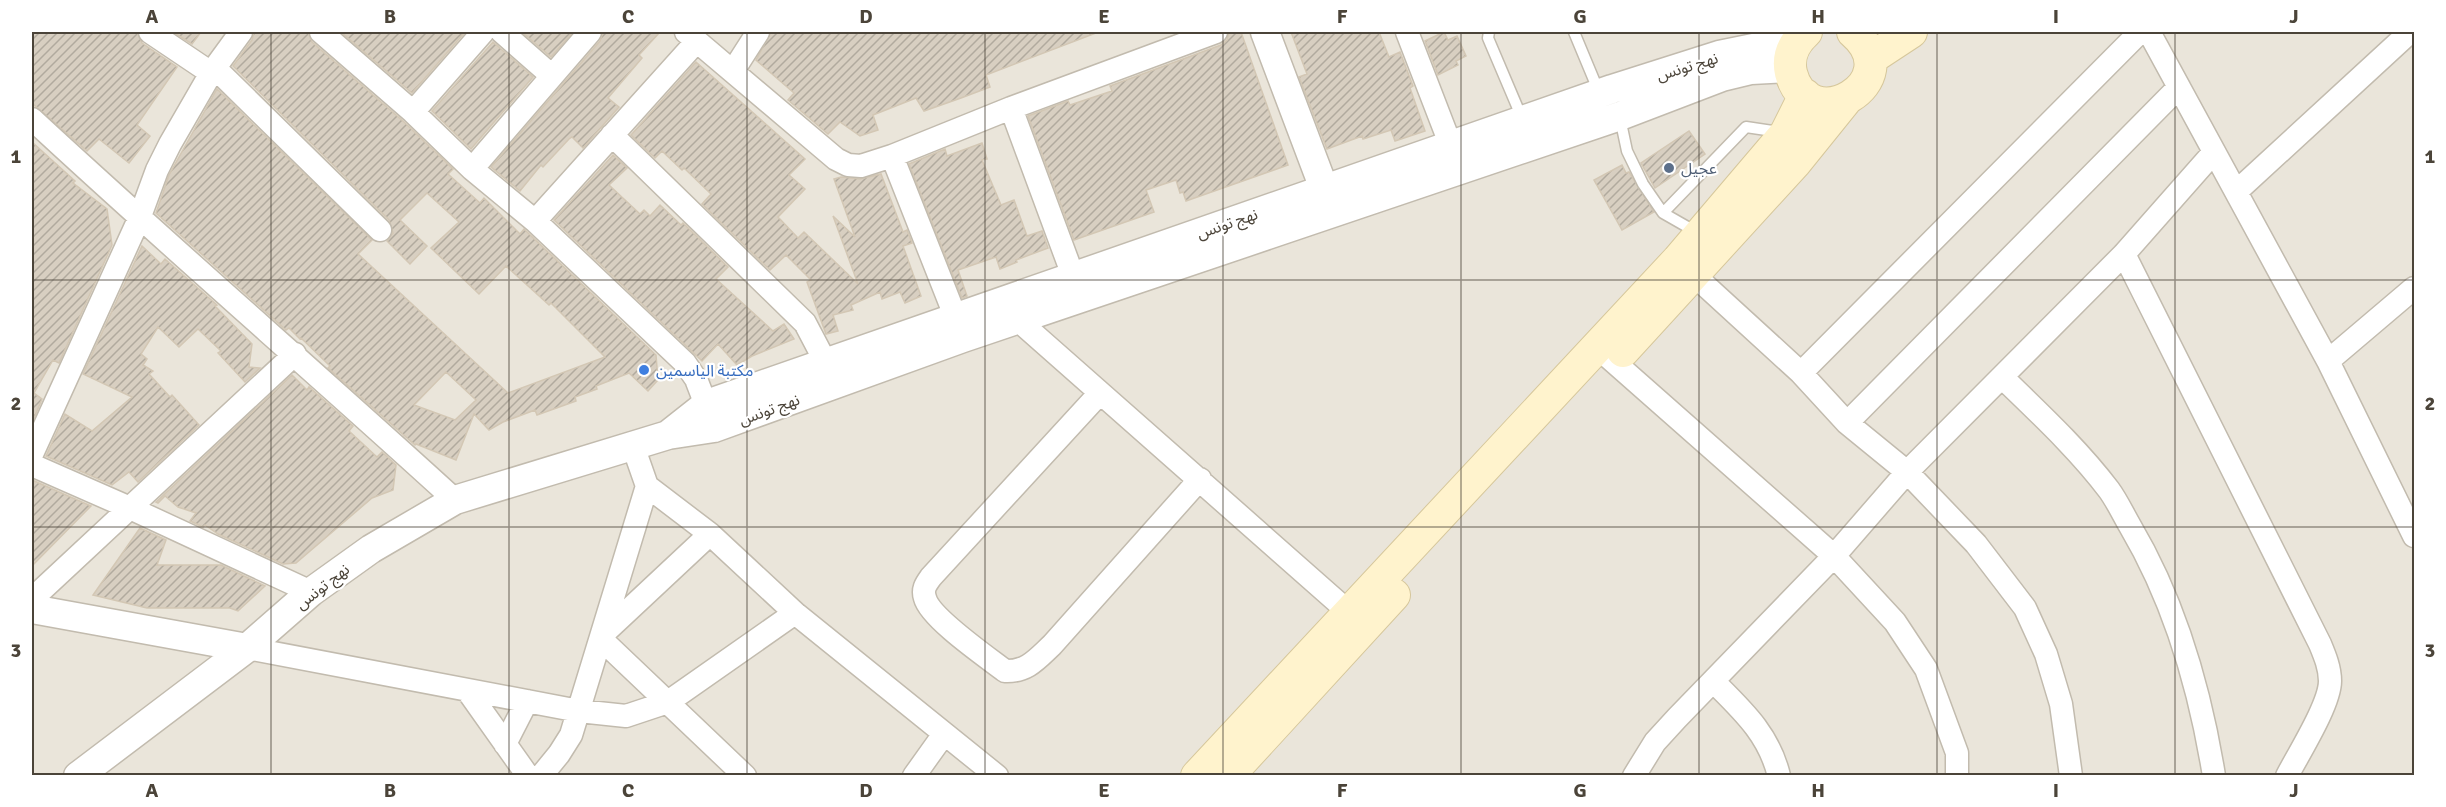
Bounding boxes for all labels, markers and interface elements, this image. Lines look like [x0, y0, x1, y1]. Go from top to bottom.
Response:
text: A [146, 4, 159, 29]
text: B [384, 4, 396, 29]
text: C [622, 4, 634, 29]
text: D [859, 4, 873, 29]
text: E [1098, 4, 1110, 29]
text: F [1337, 4, 1348, 29]
text: G [1573, 4, 1587, 29]
text: H [1811, 4, 1825, 29]
text: I [2053, 4, 2059, 29]
text: J [2289, 4, 2299, 29]
street label: نهج تونس [1654, 48, 1721, 88]
text: 1 [11, 144, 22, 169]
text: 1 [2425, 144, 2436, 169]
place label: عجيل [1681, 159, 1717, 179]
marker: عجيل [1662, 161, 1676, 175]
street label: نهج تونس [1194, 204, 1261, 246]
place label: مكتبة الياسمين [656, 361, 753, 381]
marker: مكتبة الياسمين [637, 363, 651, 377]
street label: نهج تونس [736, 390, 803, 432]
text: 2 [11, 391, 21, 416]
text: 2 [2425, 391, 2435, 416]
street label: نهج تونس [292, 559, 355, 616]
text: 3 [11, 638, 21, 663]
text: 3 [2425, 638, 2435, 663]
text: A [146, 778, 159, 803]
text: B [384, 778, 396, 803]
text: C [622, 778, 634, 803]
text: D [859, 778, 873, 803]
text: E [1098, 778, 1110, 803]
text: F [1337, 778, 1348, 803]
text: G [1573, 778, 1587, 803]
text: H [1811, 778, 1825, 803]
text: I [2053, 778, 2059, 803]
text: J [2289, 778, 2299, 803]

